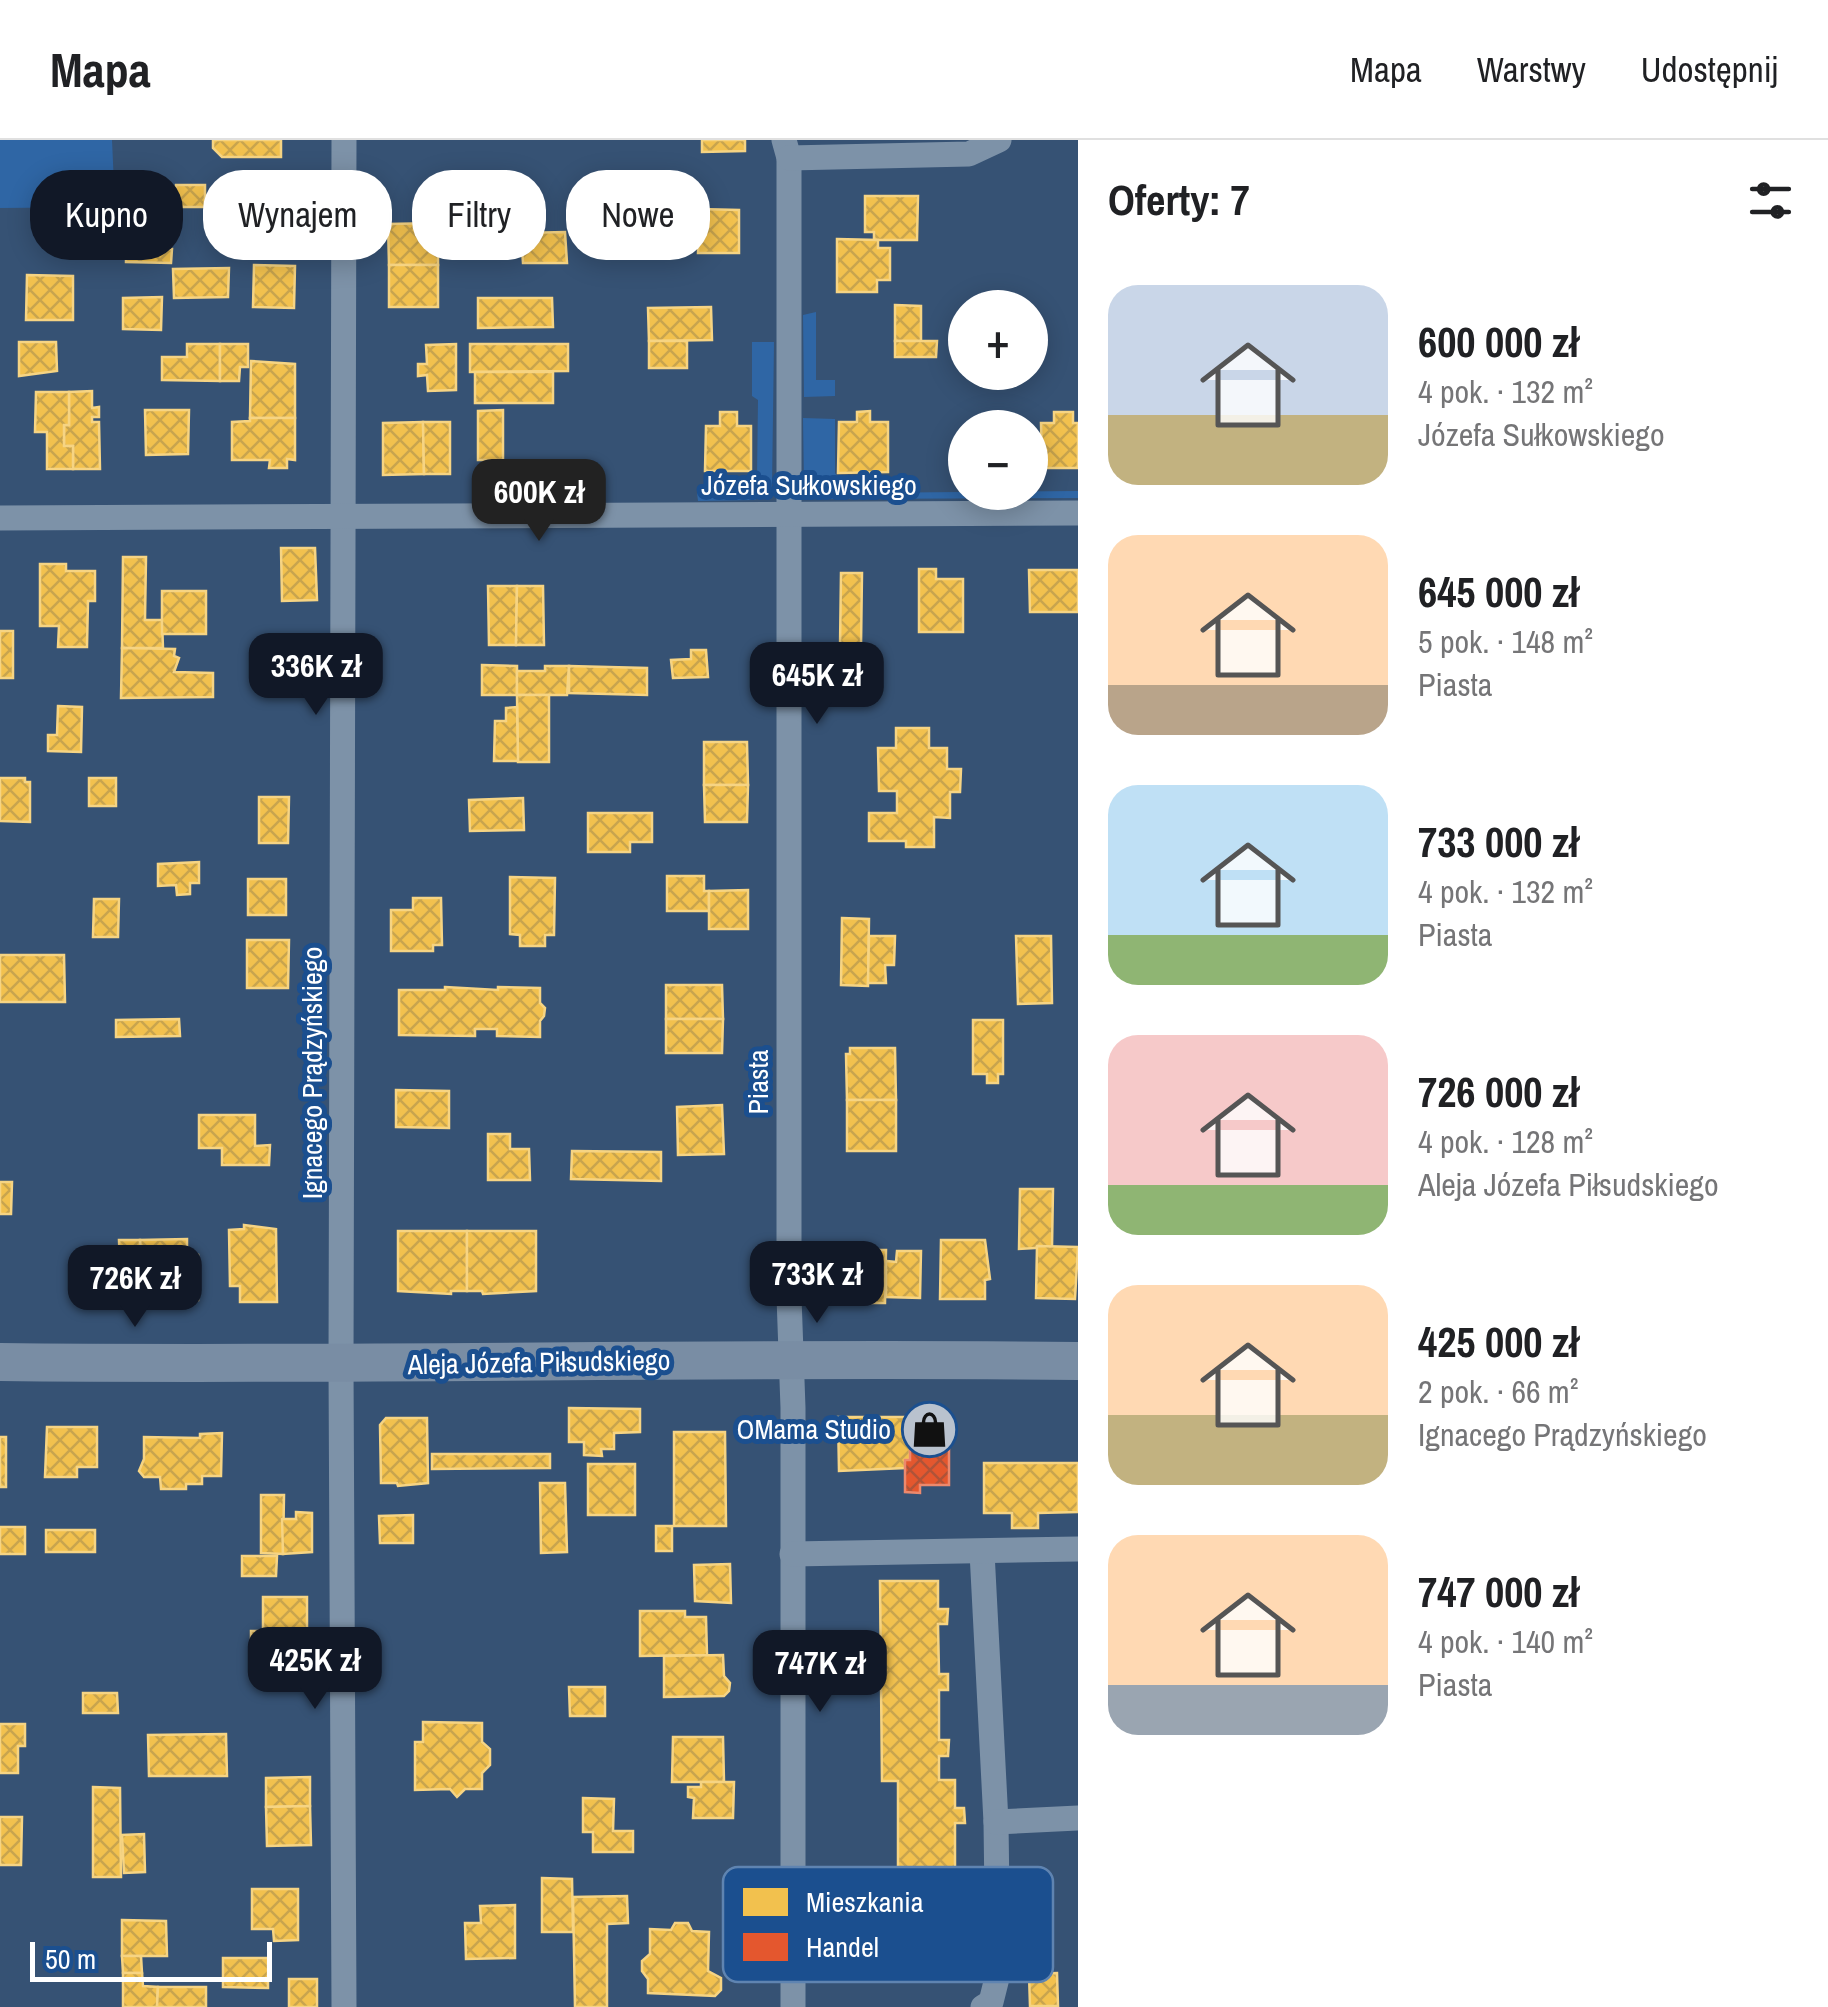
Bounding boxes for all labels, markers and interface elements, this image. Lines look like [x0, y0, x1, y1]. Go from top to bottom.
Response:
text: Mapa [50, 37, 151, 102]
text: Mapa [1350, 46, 1422, 93]
text: Warstwy [1477, 46, 1586, 93]
text: Udostępnij [1641, 46, 1778, 93]
chip: Kupno [30, 170, 183, 260]
chip: Wynajem [203, 170, 392, 260]
chip: Filtry [412, 170, 546, 260]
chip: Nowe [566, 170, 710, 260]
text: Oferty: 7 [1108, 172, 1250, 228]
icon: filters [1743, 173, 1798, 228]
map controls [948, 290, 1048, 510]
button: + [948, 290, 1048, 390]
text: 600 000 zł [1418, 314, 1579, 370]
icon: home [1188, 325, 1308, 445]
text: 4 pok. · 132 m² [1418, 370, 1593, 413]
button: − [948, 410, 1048, 510]
text: Józefa Sułkowskiego [1418, 413, 1665, 456]
pin: 600K zł [447, 459, 631, 544]
street label: Józefa Sułkowskiego [701, 466, 917, 504]
text: 600K zł [494, 470, 584, 513]
text: 645 000 zł [1418, 564, 1579, 620]
icon: home [1188, 575, 1308, 695]
text: 5 pok. · 148 m² [1418, 620, 1593, 663]
pin: 336K zł [224, 633, 408, 718]
pin: 645K zł [725, 642, 909, 727]
text: 336K zł [271, 644, 361, 687]
text: 645K zł [772, 653, 862, 696]
text: Piasta [1418, 663, 1492, 706]
text: 733 000 zł [1418, 814, 1579, 870]
icon: home [1188, 825, 1308, 945]
text: 4 pok. · 132 m² [1418, 870, 1593, 913]
text: Piasta [1418, 913, 1492, 956]
street label: Ignacego Prądzyńskiego [293, 947, 331, 1199]
street label: Piasta [739, 1049, 777, 1115]
text: 726 000 zł [1418, 1064, 1579, 1120]
icon: home [1188, 1075, 1308, 1195]
text: 4 pok. · 128 m² [1418, 1120, 1593, 1163]
text: Aleja Józefa Piłsudskiego [1418, 1163, 1718, 1206]
pin: 733K zł [725, 1241, 909, 1326]
pin: 726K zł [43, 1245, 227, 1330]
text: 733K zł [772, 1252, 862, 1295]
text: 726K zł [90, 1256, 180, 1299]
text: 425 000 zł [1418, 1314, 1579, 1370]
icon: home [1188, 1325, 1308, 1445]
street label: Aleja Józefa Piłsudskiego [406, 1341, 671, 1383]
text: 2 pok. · 66 m² [1418, 1370, 1578, 1413]
shop icon: OMama Studio [900, 1399, 960, 1459]
place label: OMama Studio [737, 1410, 891, 1448]
text: Ignacego Prądzyńskiego [1418, 1413, 1707, 1456]
text: 747 000 zł [1418, 1564, 1579, 1620]
icon: home [1188, 1575, 1308, 1695]
text: 4 pok. · 140 m² [1418, 1620, 1593, 1663]
pin: 425K zł [223, 1627, 407, 1712]
pin: 747K zł [728, 1630, 912, 1715]
text: 425K zł [270, 1638, 360, 1681]
text: 747K zł [775, 1641, 865, 1684]
text: Piasta [1418, 1663, 1492, 1706]
legend [723, 1867, 1053, 1982]
text: Mieszkania [806, 1883, 924, 1921]
text: Handel [806, 1928, 879, 1966]
scale bar [30, 1937, 272, 1982]
text: 50 m [45, 1940, 96, 1978]

